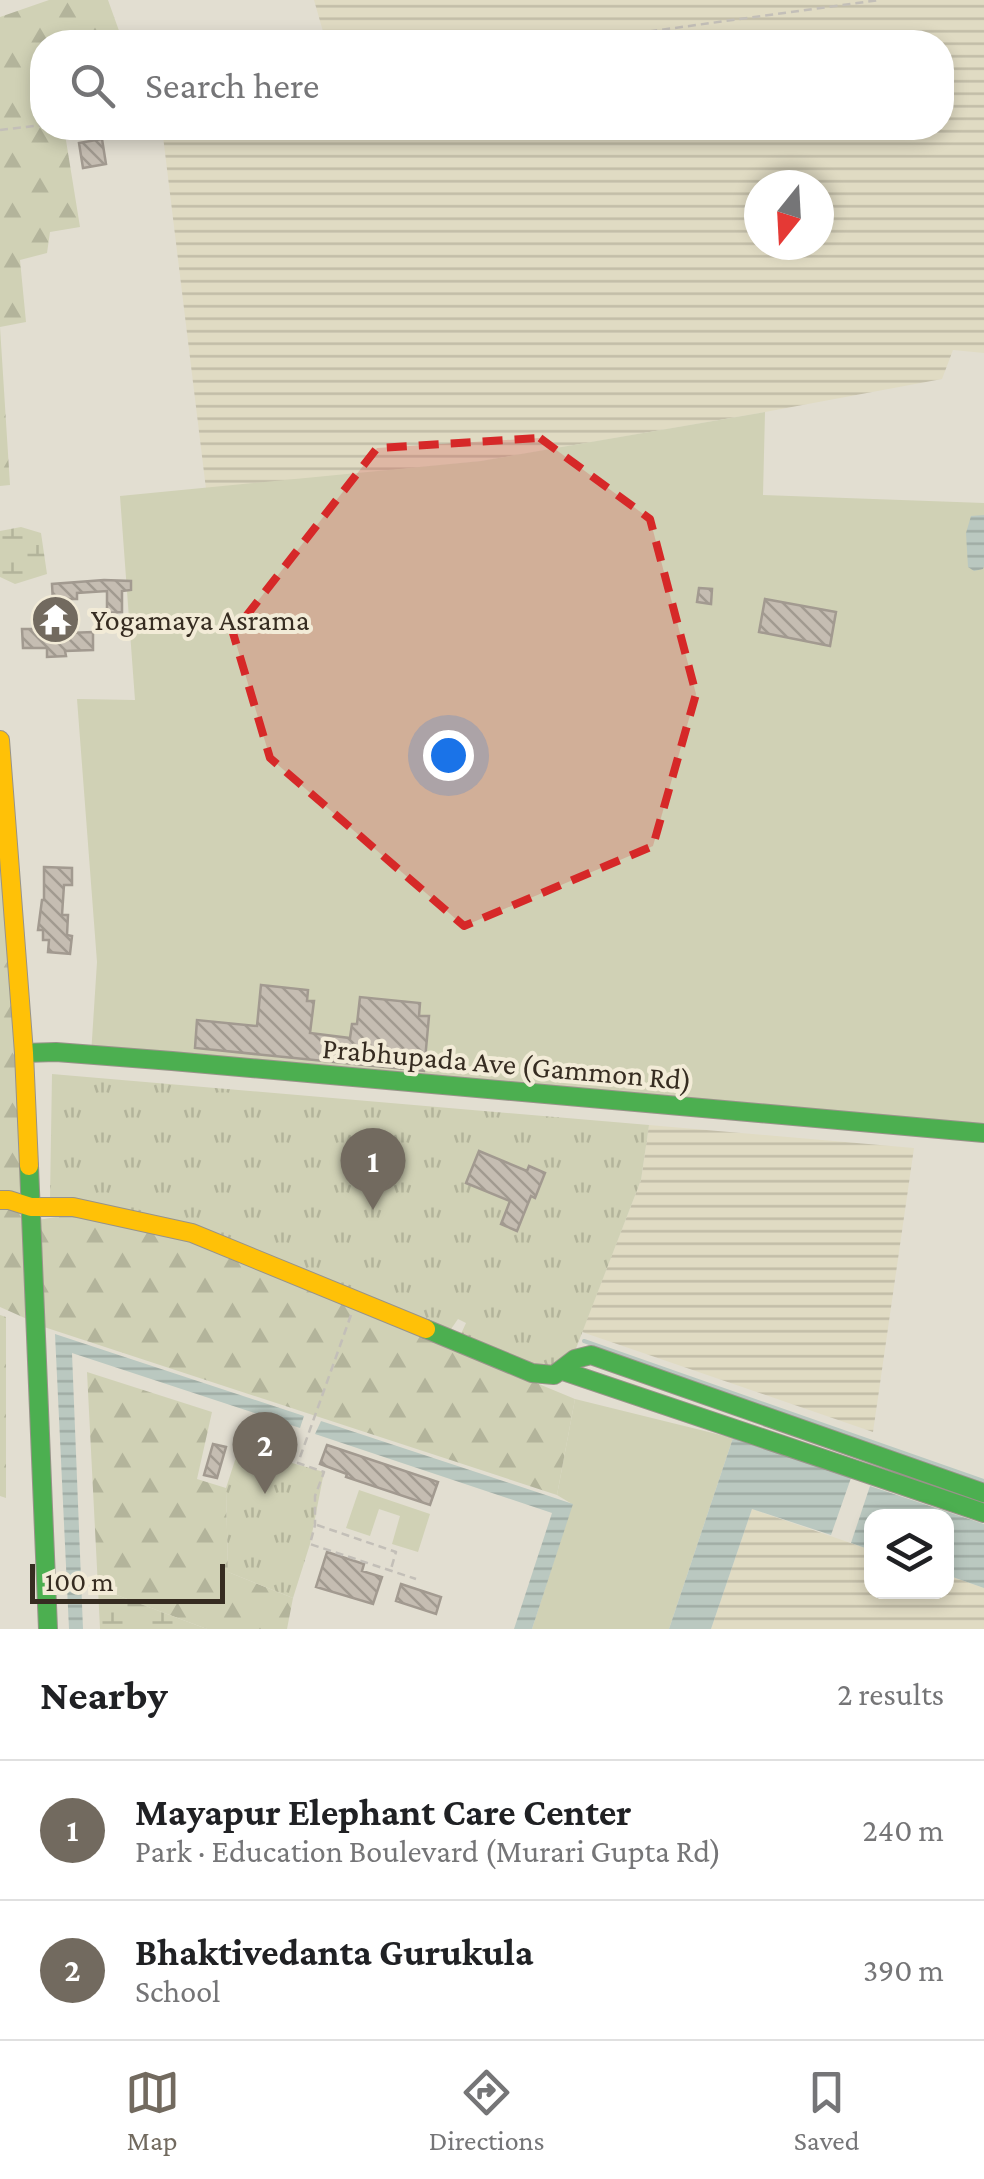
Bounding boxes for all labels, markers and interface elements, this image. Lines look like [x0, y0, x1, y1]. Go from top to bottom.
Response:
search box [30, 30, 954, 140]
icon: search [65, 58, 120, 113]
text: Search here [145, 64, 319, 106]
north arrow [744, 170, 834, 260]
temple icon: Yogamaya Asrama [30, 594, 82, 646]
place label: Yogamaya Asrama [91, 603, 310, 637]
your location [423, 730, 474, 781]
street label: Prabhupada Ave (Gammon Rd) [321, 1031, 693, 1097]
pin: 1 [340, 1128, 406, 1210]
pin: 2 [232, 1412, 298, 1494]
map controls [864, 1509, 954, 1599]
button: layers [864, 1509, 954, 1599]
scale bar [30, 1559, 225, 1604]
text: 100 m [45, 1566, 114, 1597]
text: Nearby [40, 1671, 168, 1718]
text: 2 results [837, 1676, 944, 1712]
text: Mayapur Elephant Care Center [135, 1791, 632, 1833]
text: 1 [67, 1812, 78, 1848]
text: 240 m [863, 1812, 944, 1848]
text: Park · Education Boulevard (Murari Gupta Rd) [135, 1833, 721, 1869]
text: Bhaktivedanta Gurukula [135, 1931, 533, 1973]
text: 2 [64, 1952, 81, 1988]
text: 390 m [863, 1952, 944, 1988]
text: School [135, 1973, 220, 2009]
tab: Map [125, 2065, 180, 2156]
tab: Directions [429, 2065, 545, 2156]
tab: Saved [794, 2065, 859, 2156]

